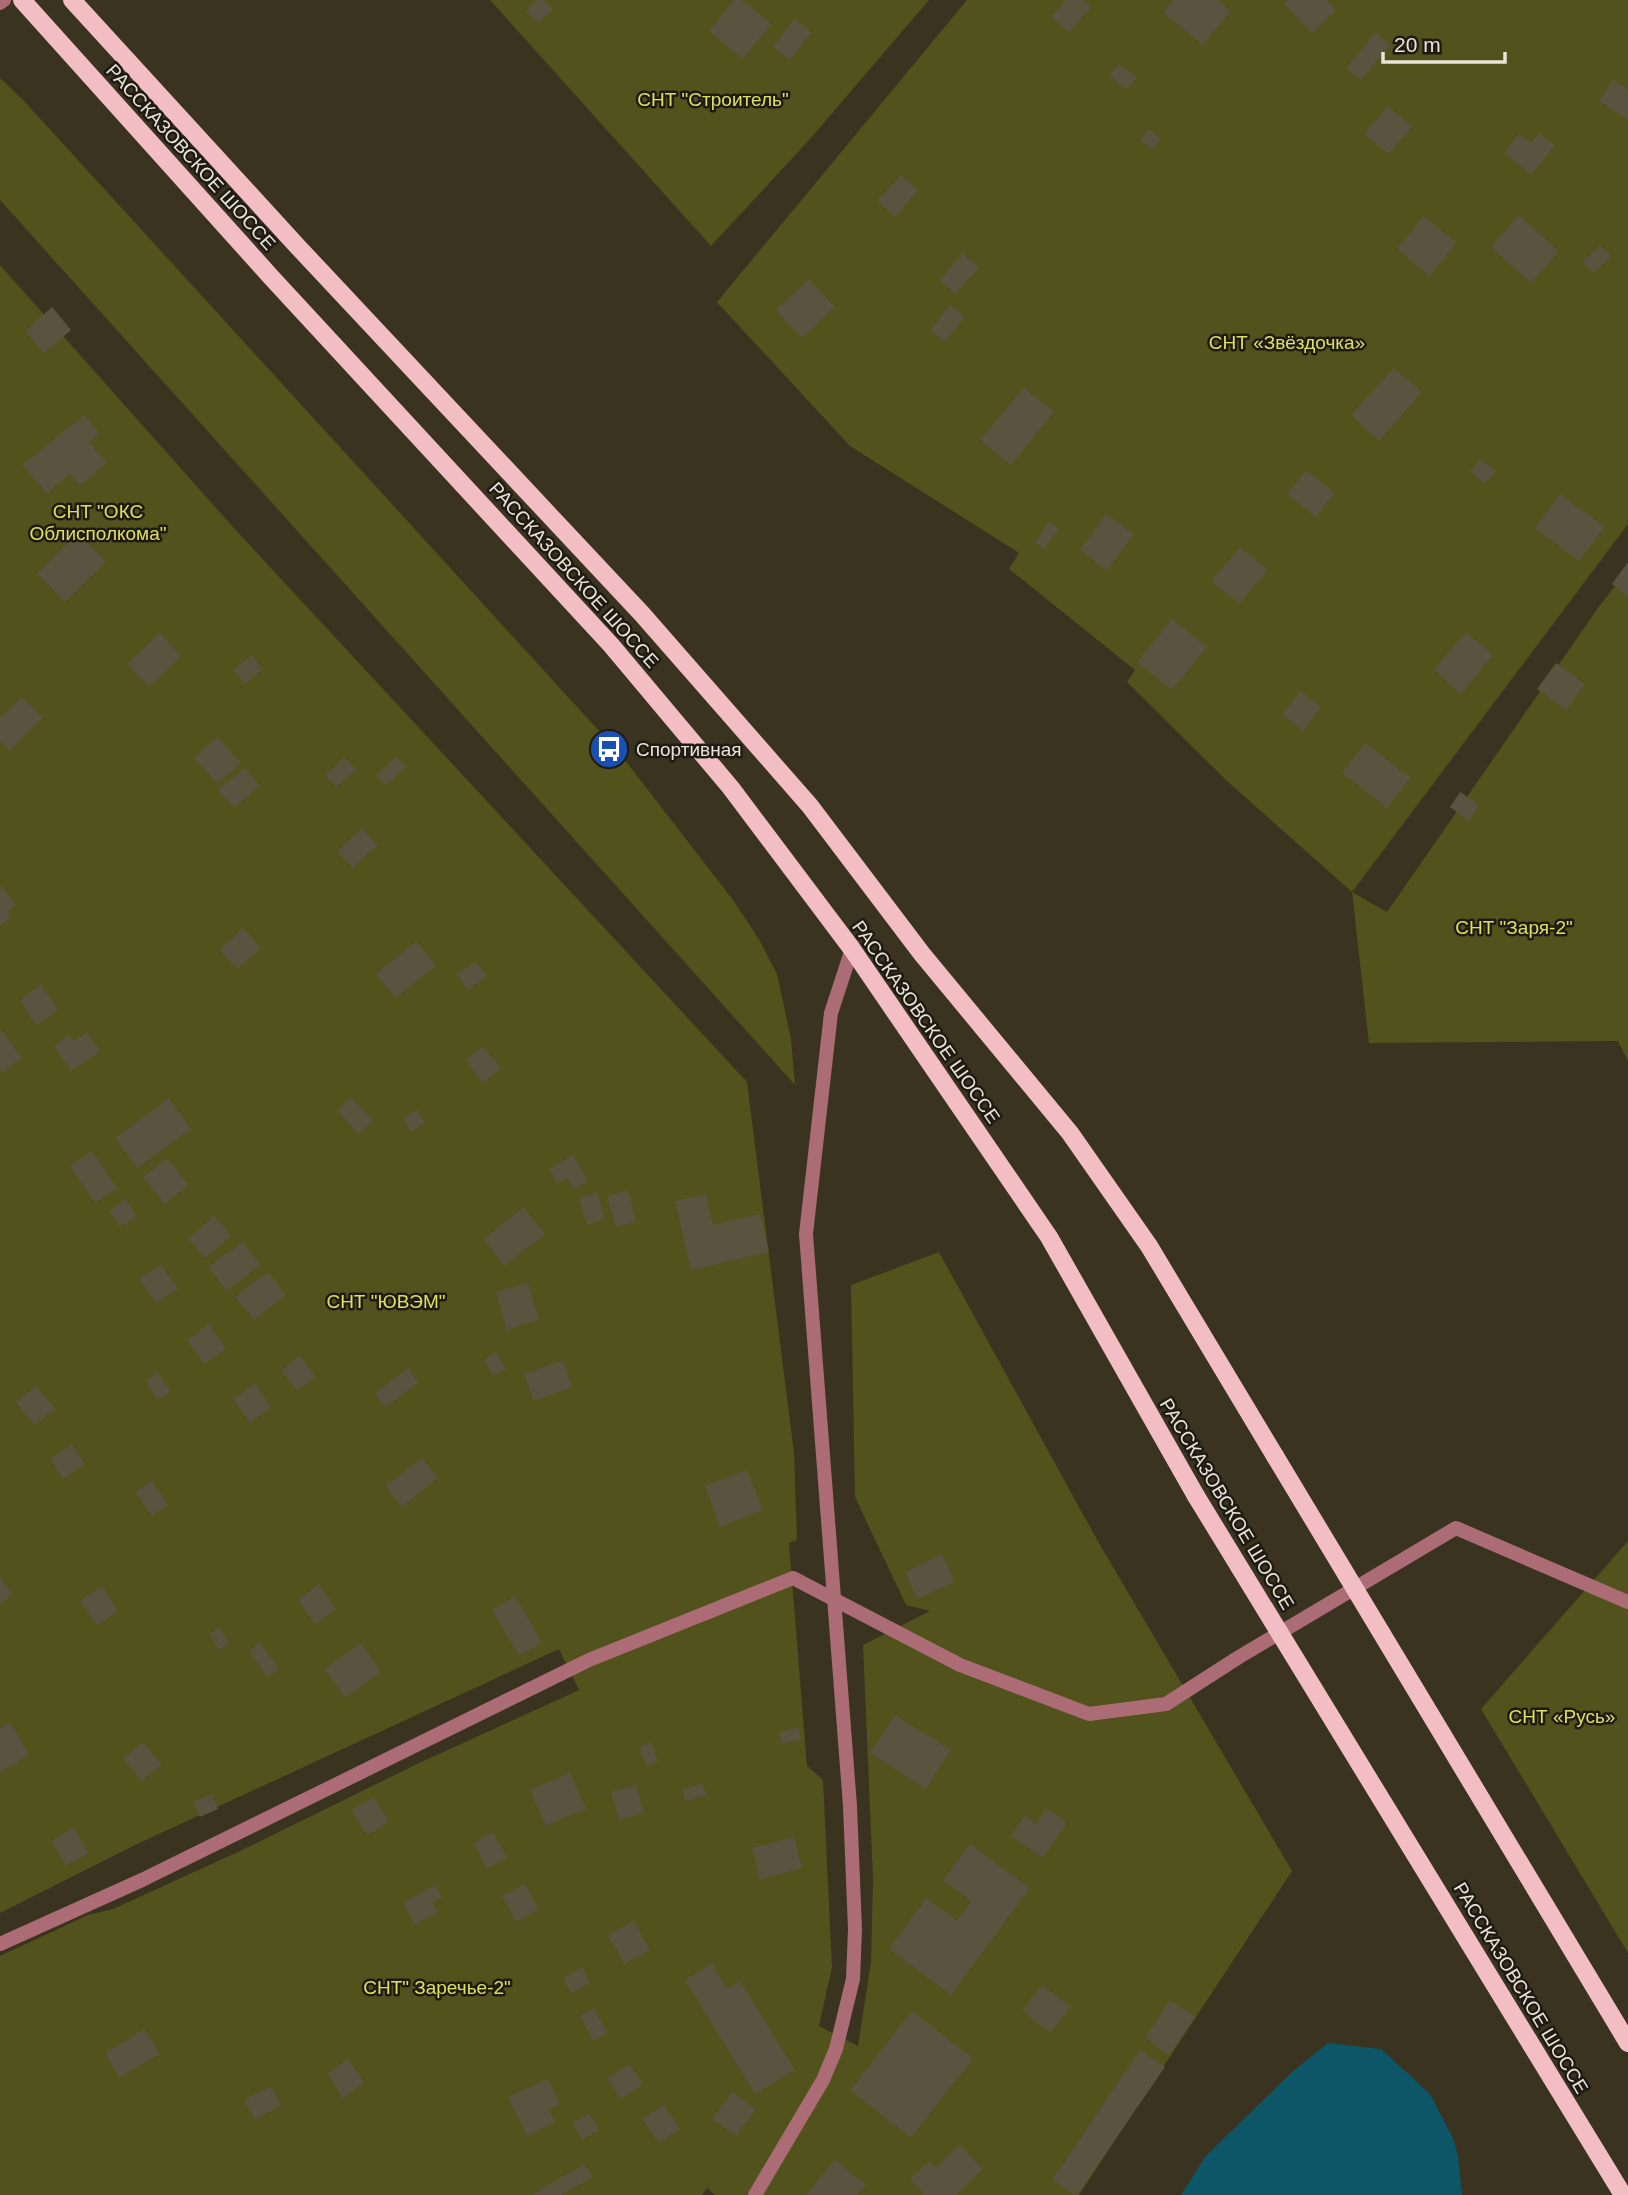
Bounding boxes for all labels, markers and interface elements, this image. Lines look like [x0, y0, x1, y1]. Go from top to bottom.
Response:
scale bar [1383, 21, 1506, 65]
text: 20 m [1394, 33, 1441, 56]
street label: РАССКАЗОВСКОЕ ШОССЕ [102, 60, 280, 254]
park label: СНТ "Строитель" [637, 89, 789, 110]
park label: СНТ «Звёздочка» [1209, 332, 1365, 353]
street label: РАССКАЗОВСКОЕ ШОССЕ [485, 478, 663, 672]
park label: СНТ "ОКС Облисполкома" [30, 501, 167, 544]
bus stop icon: Спортивная [588, 728, 630, 770]
place label: Спортивная [636, 739, 741, 760]
street label: РАССКАЗОВСКОЕ ШОССЕ [848, 917, 1004, 1127]
park label: СНТ "Заря-2" [1455, 917, 1573, 938]
park label: СНТ "ЮВЭМ" [326, 1291, 446, 1312]
street label: РАССКАЗОВСКОЕ ШОССЕ [1156, 1395, 1298, 1613]
park label: СНТ «Русь» [1509, 1706, 1615, 1727]
street label: РАССКАЗОВСКОЕ ШОССЕ [1450, 1879, 1592, 2097]
park label: СНТ" Заречье-2" [363, 1977, 511, 1998]

